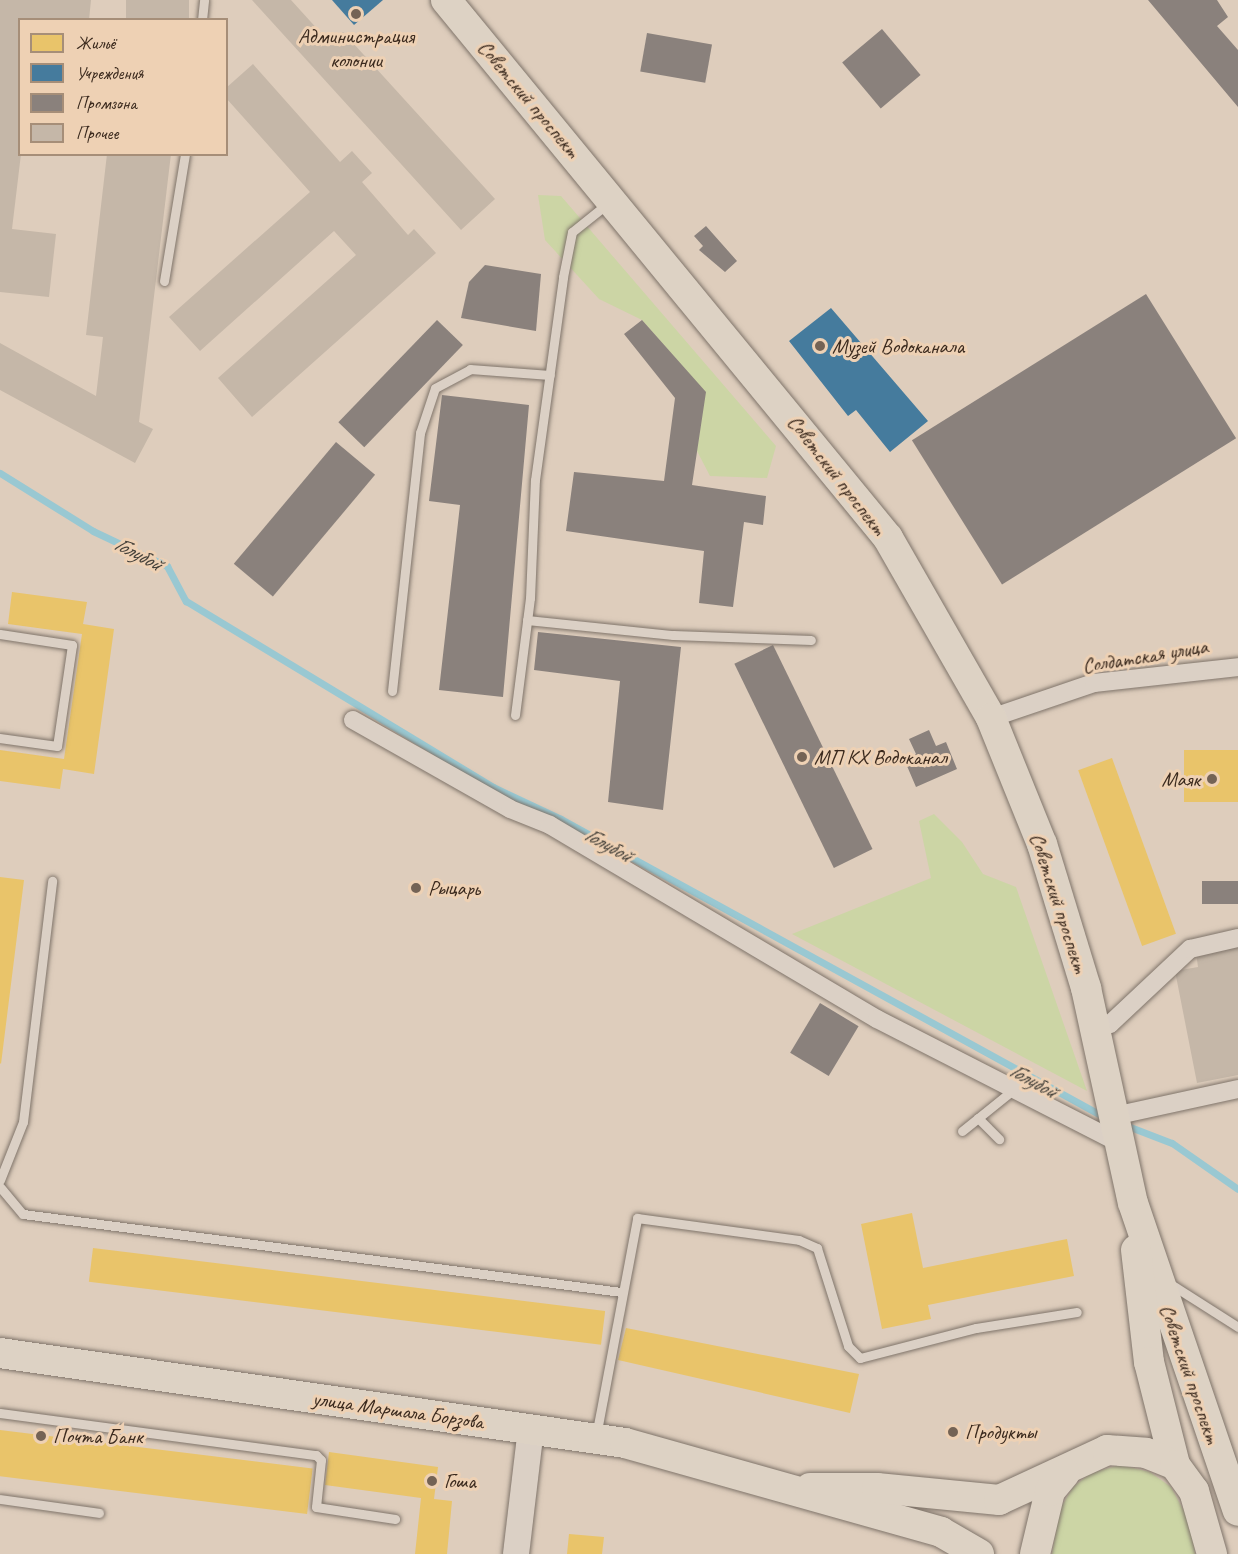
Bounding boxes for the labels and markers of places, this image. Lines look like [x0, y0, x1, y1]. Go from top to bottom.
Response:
marker: Администрация колонии [349, 7, 363, 21]
place label: Администрация колонии [298, 23, 414, 73]
place label: Музей Водоканала [832, 333, 964, 359]
marker: Музей Водоканала [813, 339, 827, 353]
place label: МП КХ Водоканал [814, 744, 949, 770]
marker: МП КХ Водоканал [795, 750, 809, 764]
place label: Маяк [1161, 766, 1200, 792]
marker: Маяк [1205, 772, 1219, 786]
place label: Рыцарь [428, 875, 480, 901]
marker: Рыцарь [409, 881, 423, 895]
place label: Продукты [965, 1419, 1036, 1445]
place label: Почта Банк [53, 1423, 143, 1449]
marker: Продукты [946, 1425, 960, 1439]
marker: Почта Банк [34, 1429, 48, 1443]
place label: Гоша [444, 1468, 476, 1494]
marker: Гоша [425, 1474, 439, 1488]

